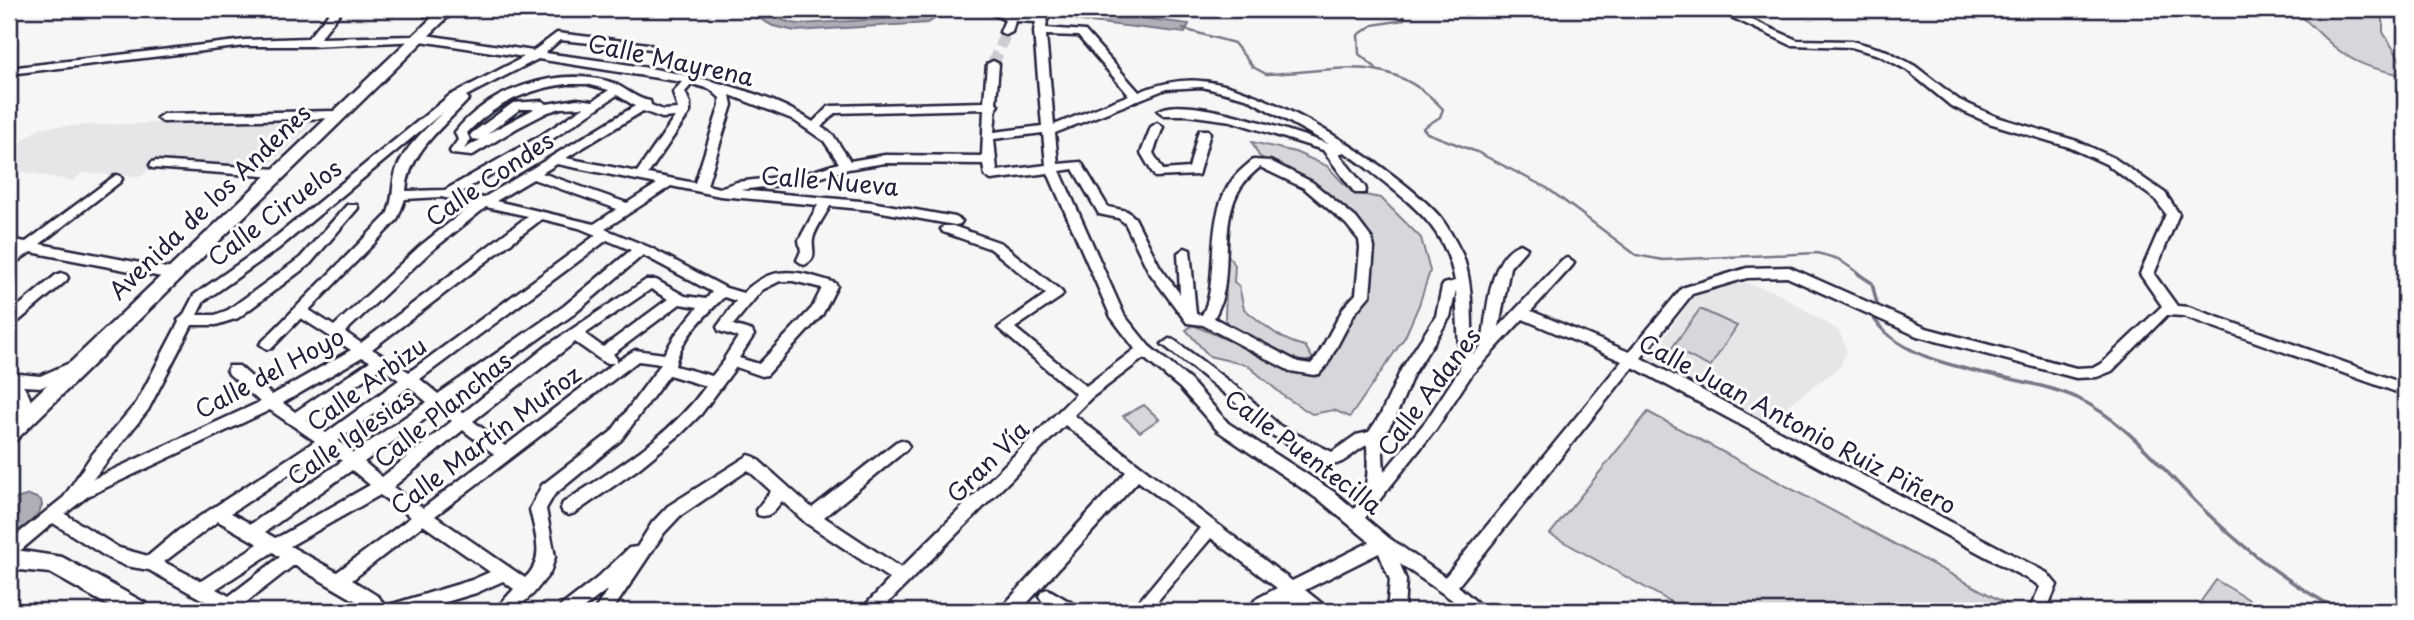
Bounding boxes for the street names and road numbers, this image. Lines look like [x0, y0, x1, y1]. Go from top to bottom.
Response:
street label: Calle Mayrena [585, 24, 757, 94]
street label: Avenida de los Andenes [100, 95, 318, 307]
street label: Calle Condes [418, 122, 560, 234]
street label: Calle Ciruelos [199, 150, 349, 274]
street label: Calle Nueva [760, 156, 901, 204]
street label: Calle del Hoyo [188, 317, 350, 427]
street label: Calle Adanes [1368, 319, 1488, 463]
street label: Calle Juan Antonio Ruiz Piñero [1633, 324, 1963, 522]
street label: Calle Arbizu [299, 327, 433, 439]
street label: Calle Planchas [365, 342, 519, 476]
street label: Calle Martín Muñoz [382, 355, 588, 523]
street label: Calle Iglesias [279, 379, 421, 493]
street label: Calle Puentecilla [1218, 380, 1390, 522]
street label: Gran Vía [938, 412, 1036, 510]

